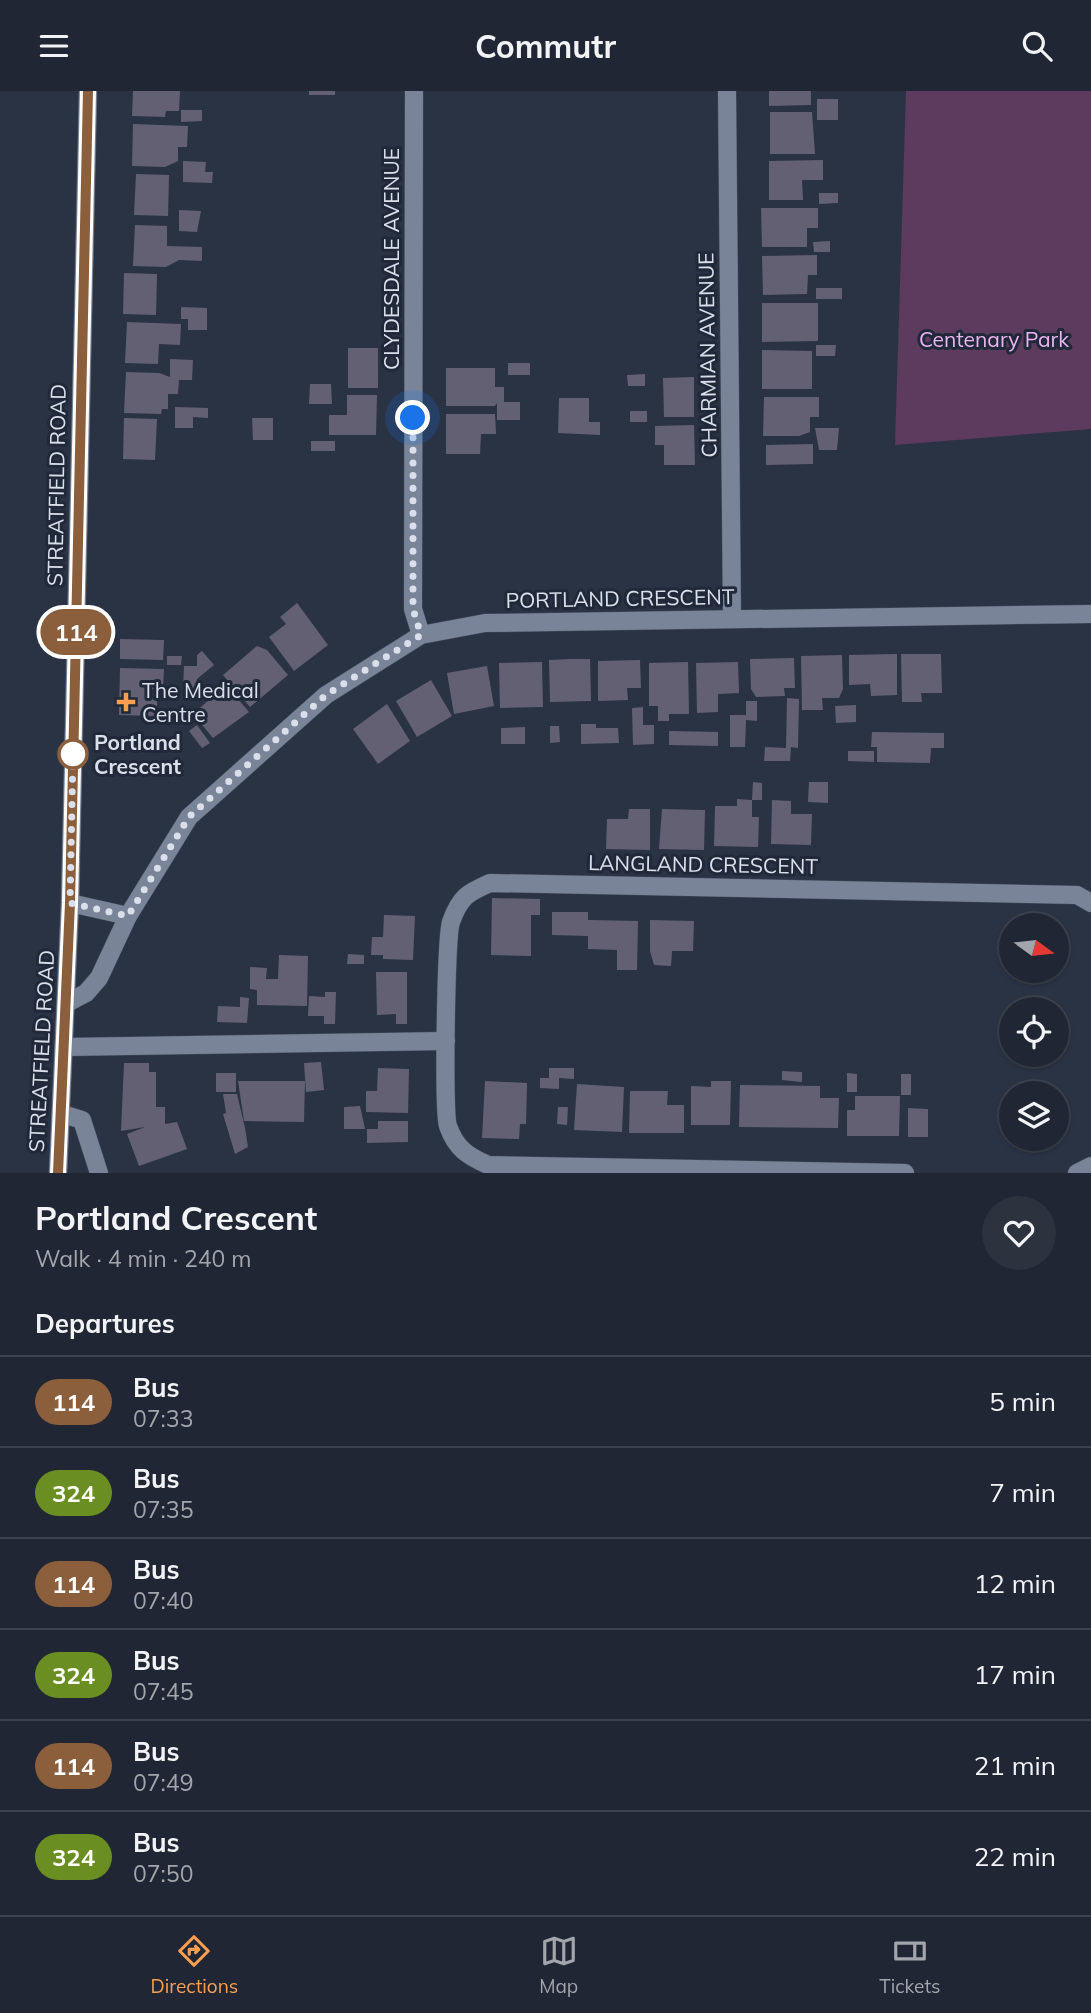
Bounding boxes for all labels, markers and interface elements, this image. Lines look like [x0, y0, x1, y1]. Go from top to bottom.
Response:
text: Commutr [475, 26, 616, 66]
icon: menu [35, 27, 73, 65]
icon: search [1018, 27, 1056, 65]
street label: CLYDESDALE AVENUE [378, 148, 404, 370]
street label: CHARMIAN AVENUE [692, 252, 722, 458]
park label: Centenary Park [919, 326, 1069, 352]
street label: STREATFIELD ROAD [41, 384, 71, 586]
your location [395, 400, 430, 435]
street label: PORTLAND CRESCENT [505, 583, 735, 613]
line badge: 114 [36, 609, 116, 655]
text: 114 [54, 617, 98, 647]
place label: The Medical Centre [142, 677, 259, 727]
marker: The Medical Centre [116, 692, 136, 712]
place label: Portland Crescent [94, 729, 181, 779]
marker: Portland Crescent [58, 739, 88, 769]
street label: LANGLAND CRESCENT [588, 849, 819, 879]
north arrow [999, 913, 1069, 983]
map controls [999, 913, 1069, 1151]
street label: STREATFIELD ROAD [23, 949, 59, 1153]
button: locate [999, 997, 1069, 1067]
button: layers [999, 1081, 1069, 1151]
button: heart [982, 1196, 1056, 1270]
text: Portland Crescent [35, 1197, 317, 1238]
text: Walk · 4 min · 240 m [35, 1244, 252, 1273]
text: Departures [35, 1307, 175, 1340]
text: Bus [133, 1371, 179, 1404]
text: 5 min [989, 1385, 1056, 1418]
text: 114 [52, 1387, 95, 1417]
text: 07:33 [133, 1404, 193, 1433]
text: Bus [133, 1462, 179, 1495]
text: 7 min [989, 1476, 1056, 1509]
text: 324 [52, 1478, 95, 1508]
text: 07:35 [133, 1495, 193, 1524]
text: Bus [133, 1553, 179, 1586]
text: 12 min [974, 1567, 1056, 1600]
text: 114 [52, 1569, 95, 1599]
text: 07:40 [133, 1586, 193, 1615]
text: Bus [133, 1644, 179, 1677]
text: 17 min [974, 1658, 1056, 1691]
text: 324 [52, 1660, 95, 1690]
text: 07:45 [133, 1677, 193, 1706]
text: Bus [133, 1735, 179, 1768]
text: 21 min [974, 1749, 1056, 1782]
text: 114 [52, 1751, 95, 1781]
text: 07:49 [133, 1768, 193, 1797]
text: Bus [133, 1826, 179, 1859]
text: 22 min [974, 1840, 1056, 1873]
text: 324 [52, 1842, 95, 1872]
text: 07:50 [133, 1859, 193, 1888]
tab: Directions [150, 1932, 238, 1998]
tab: Map [539, 1932, 578, 1998]
tab: Tickets [879, 1932, 941, 1998]

